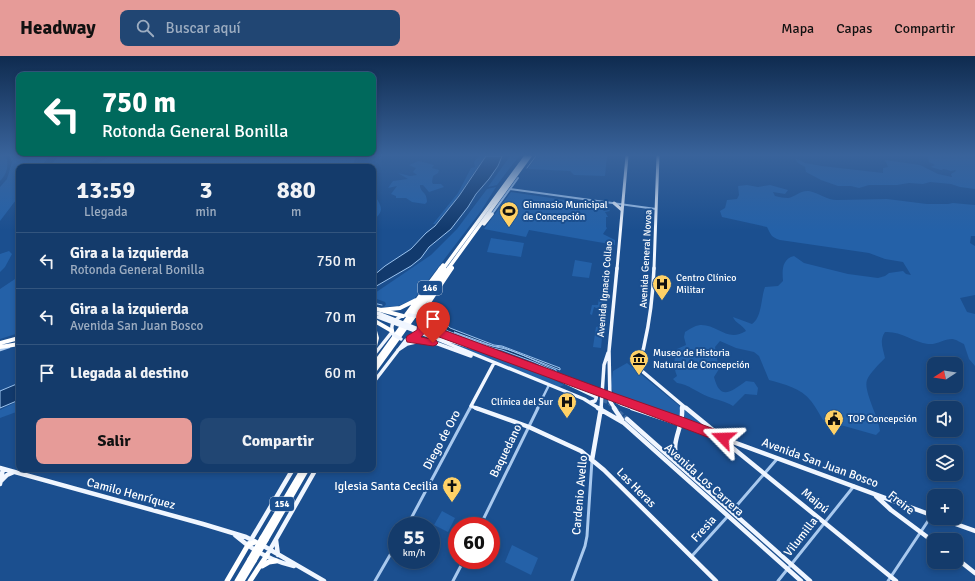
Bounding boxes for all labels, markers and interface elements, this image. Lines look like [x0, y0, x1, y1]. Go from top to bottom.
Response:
search box [120, 10, 400, 46]
text: Headway [20, 16, 96, 40]
icon: search [134, 17, 156, 39]
text: Buscar aquí [166, 19, 241, 37]
text: Mapa [781, 20, 814, 37]
text: Capas [836, 20, 872, 37]
text: Compartir [894, 20, 955, 37]
text: 750 m [102, 86, 176, 120]
icon: left [36, 88, 88, 140]
text: Rotonda General Bonilla [102, 120, 288, 142]
text: 13:59 [76, 175, 135, 205]
text: 3 [200, 175, 212, 205]
text: 880 [277, 175, 316, 205]
place label: Gimnasio Municipal de Concepción [523, 199, 608, 223]
sports icon: Gimnasio Municipal de Concepción [498, 200, 520, 228]
text: Llegada [84, 204, 128, 220]
text: min [196, 204, 217, 220]
text: m [291, 204, 301, 220]
street label: Avenida General Novoa [637, 210, 655, 308]
street label: Avenida Ignacio Collao [595, 240, 615, 338]
text: Gira a la izquierda [70, 244, 189, 262]
icon: left [36, 250, 58, 272]
text: 750 m [316, 252, 356, 270]
text: Rotonda General Bonilla [70, 262, 205, 278]
place label: Centro Clínico Militar [676, 272, 736, 296]
hospital icon: Centro Clínico Militar [651, 273, 673, 301]
road number: 146 [418, 281, 442, 295]
text: Gira a la izquierda [70, 300, 189, 318]
pin [416, 302, 450, 343]
icon: left [36, 306, 58, 328]
text: 70 m [325, 308, 356, 326]
icon: arrive [422, 308, 444, 330]
text: Avenida San Juan Bosco [70, 318, 203, 334]
place label: Museo de Historia Natural de Concepción [653, 347, 750, 371]
museum icon: Museo de Historia Natural de Concepción [628, 348, 650, 376]
north arrow [927, 357, 963, 393]
map controls [927, 357, 963, 569]
icon: arrive [36, 362, 58, 384]
text: Llegada al destino [70, 364, 189, 382]
text: 60 m [325, 364, 356, 382]
hospital icon: Clínica del Sur [556, 391, 578, 419]
place label: Clínica del Sur [491, 396, 553, 408]
button: sound [927, 401, 963, 437]
street label: Diego de Oro [420, 408, 464, 472]
public building icon: TOP Concepción [823, 408, 845, 436]
place label: TOP Concepción [848, 413, 917, 425]
position arrow [702, 417, 744, 459]
button: Salir [36, 418, 192, 464]
button: Compartir [200, 418, 356, 464]
street label: Baquedano [487, 422, 525, 480]
street label: Avenida San Juan Bosco [760, 435, 880, 491]
street label: Avenida Los Carrera [661, 440, 747, 520]
button: layers [927, 445, 963, 481]
street label: Cardenio Avello [569, 454, 591, 536]
street label: Las Heras [613, 465, 659, 511]
street label: Camilo Henríquez [85, 475, 177, 513]
church icon: Iglesia Santa Cecilia [441, 475, 463, 503]
place label: Iglesia Santa Cecilia [334, 479, 438, 494]
street label: Maipú [798, 485, 832, 517]
street label: Freire [885, 488, 917, 518]
button: + [927, 489, 963, 525]
road number: 154 [270, 497, 294, 511]
street label: Fresia [688, 513, 720, 545]
street label: Vilumilla [781, 514, 821, 560]
speed limit sign: 60 [448, 517, 500, 569]
text: 55 [403, 525, 425, 550]
button: − [927, 533, 963, 569]
text: km/h [403, 547, 425, 559]

